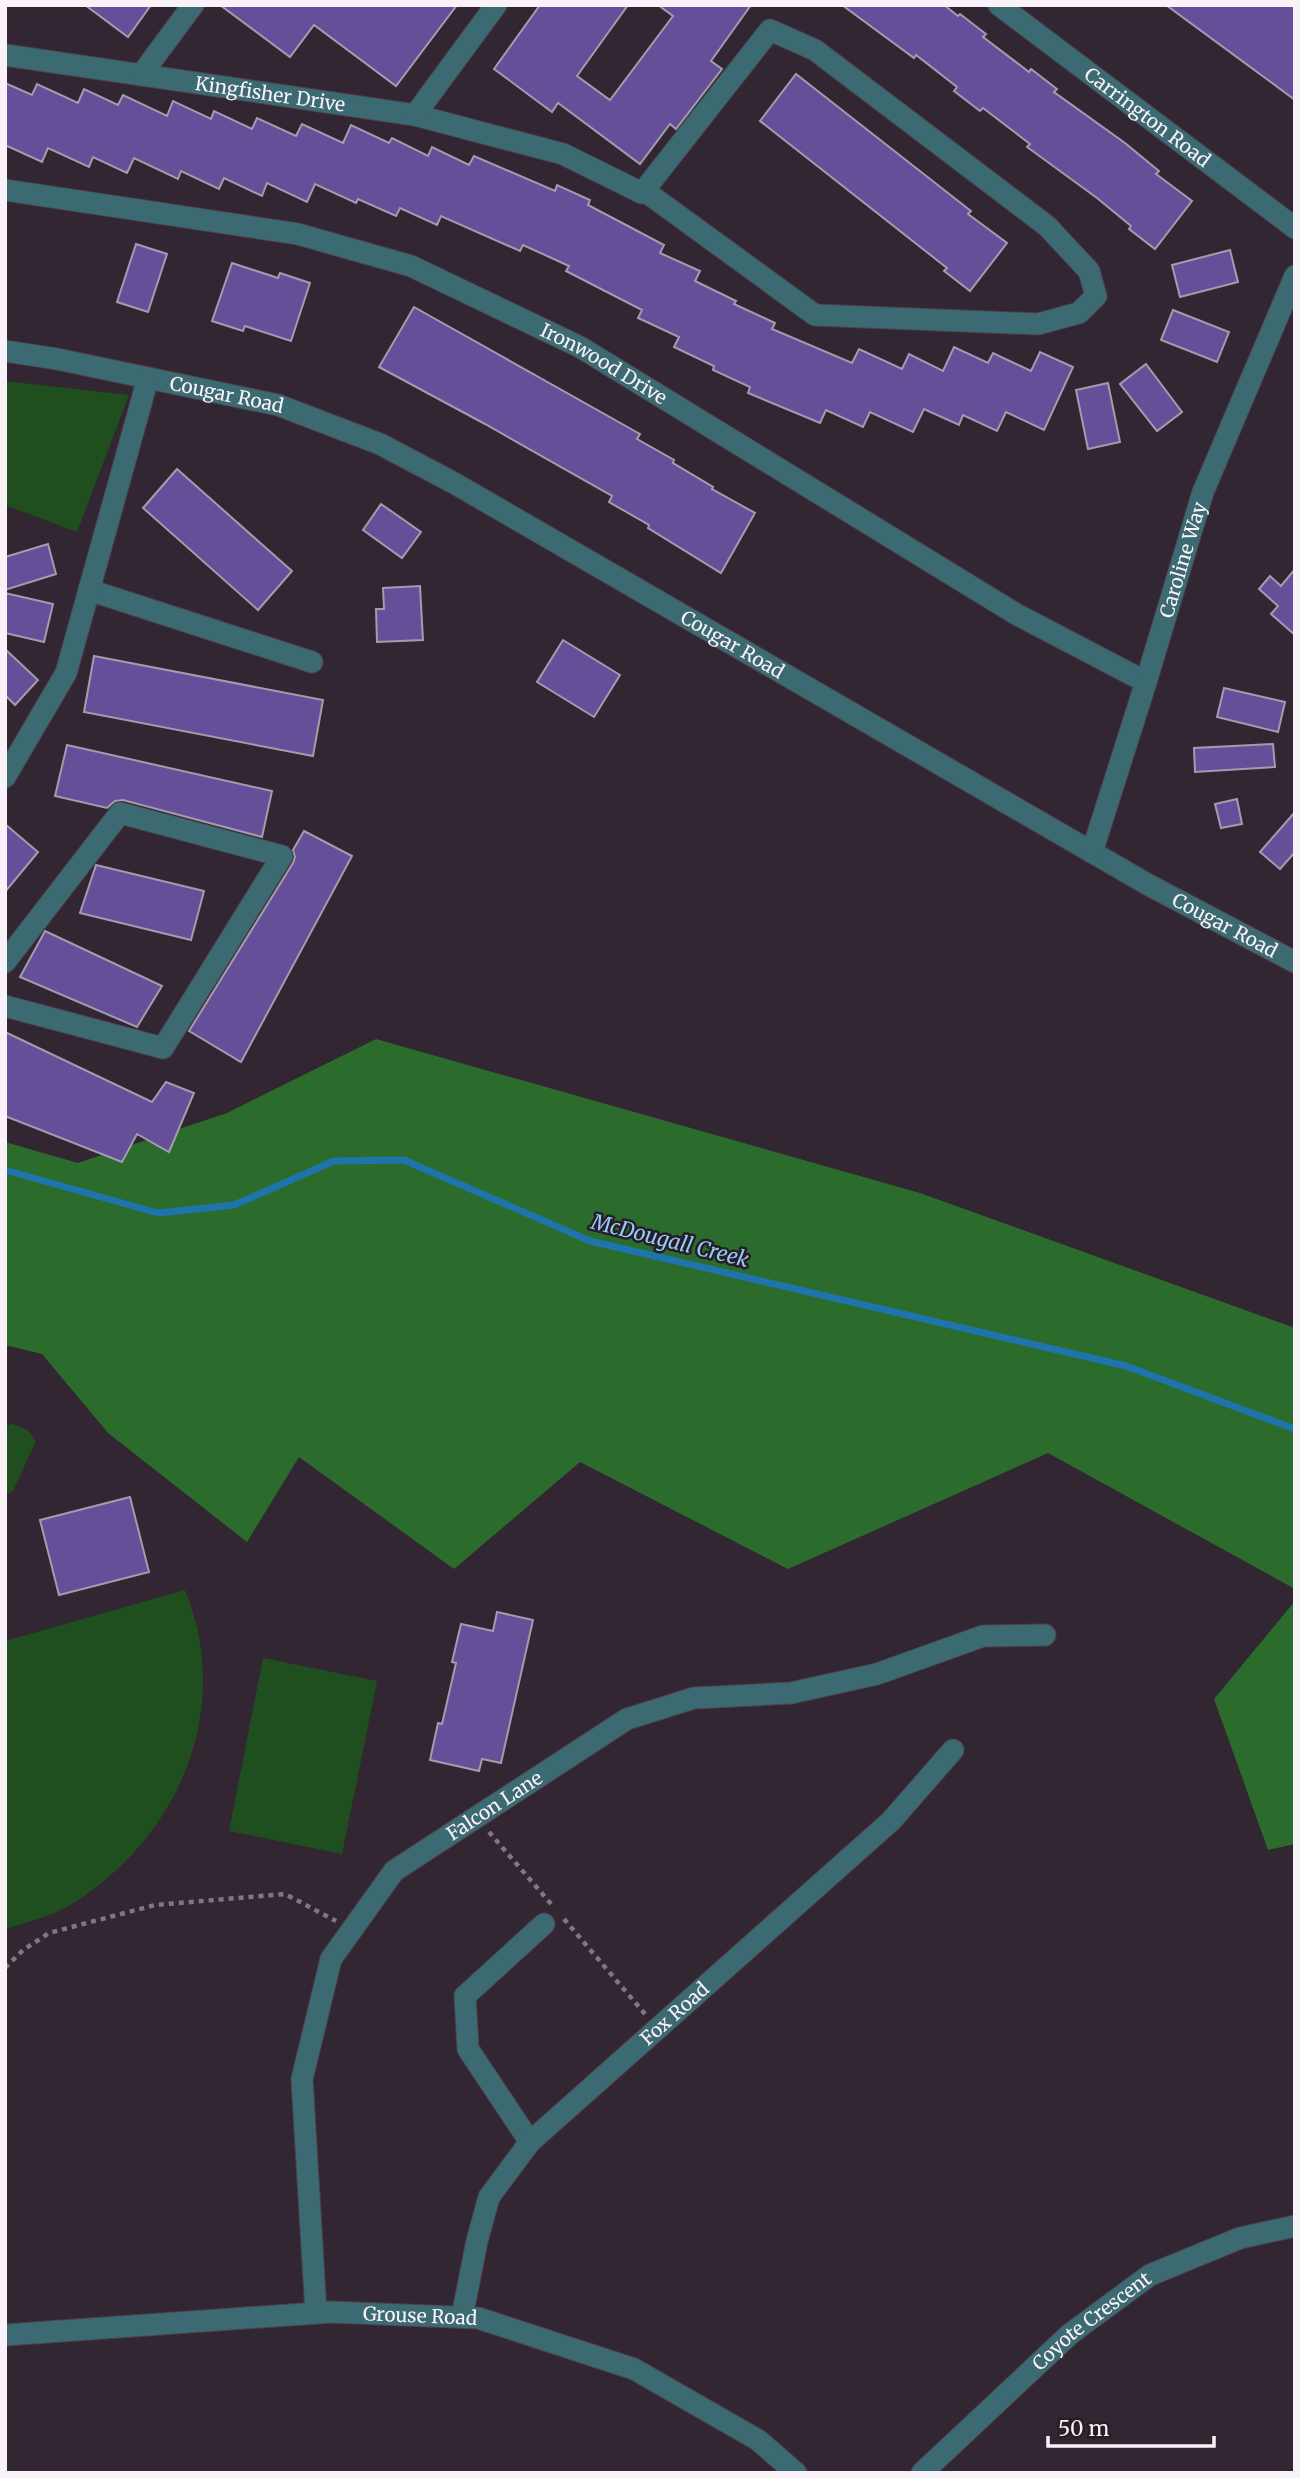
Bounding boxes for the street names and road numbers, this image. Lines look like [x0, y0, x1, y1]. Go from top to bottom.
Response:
street label: Carrington Road [1080, 62, 1215, 172]
street label: Kingfisher Drive [193, 71, 347, 117]
street label: Ironwood Drive [537, 318, 672, 410]
street label: Cougar Road [168, 371, 286, 418]
street label: Caroline Way [1154, 499, 1211, 621]
street label: Cougar Road [676, 605, 789, 684]
street label: Cougar Road [1168, 887, 1282, 963]
street label: Falcon Lane [442, 1765, 547, 1846]
street label: Fox Road [635, 1977, 714, 2050]
street label: Coyote Crescent [1027, 2266, 1156, 2375]
street label: Grouse Road [362, 2301, 478, 2330]

